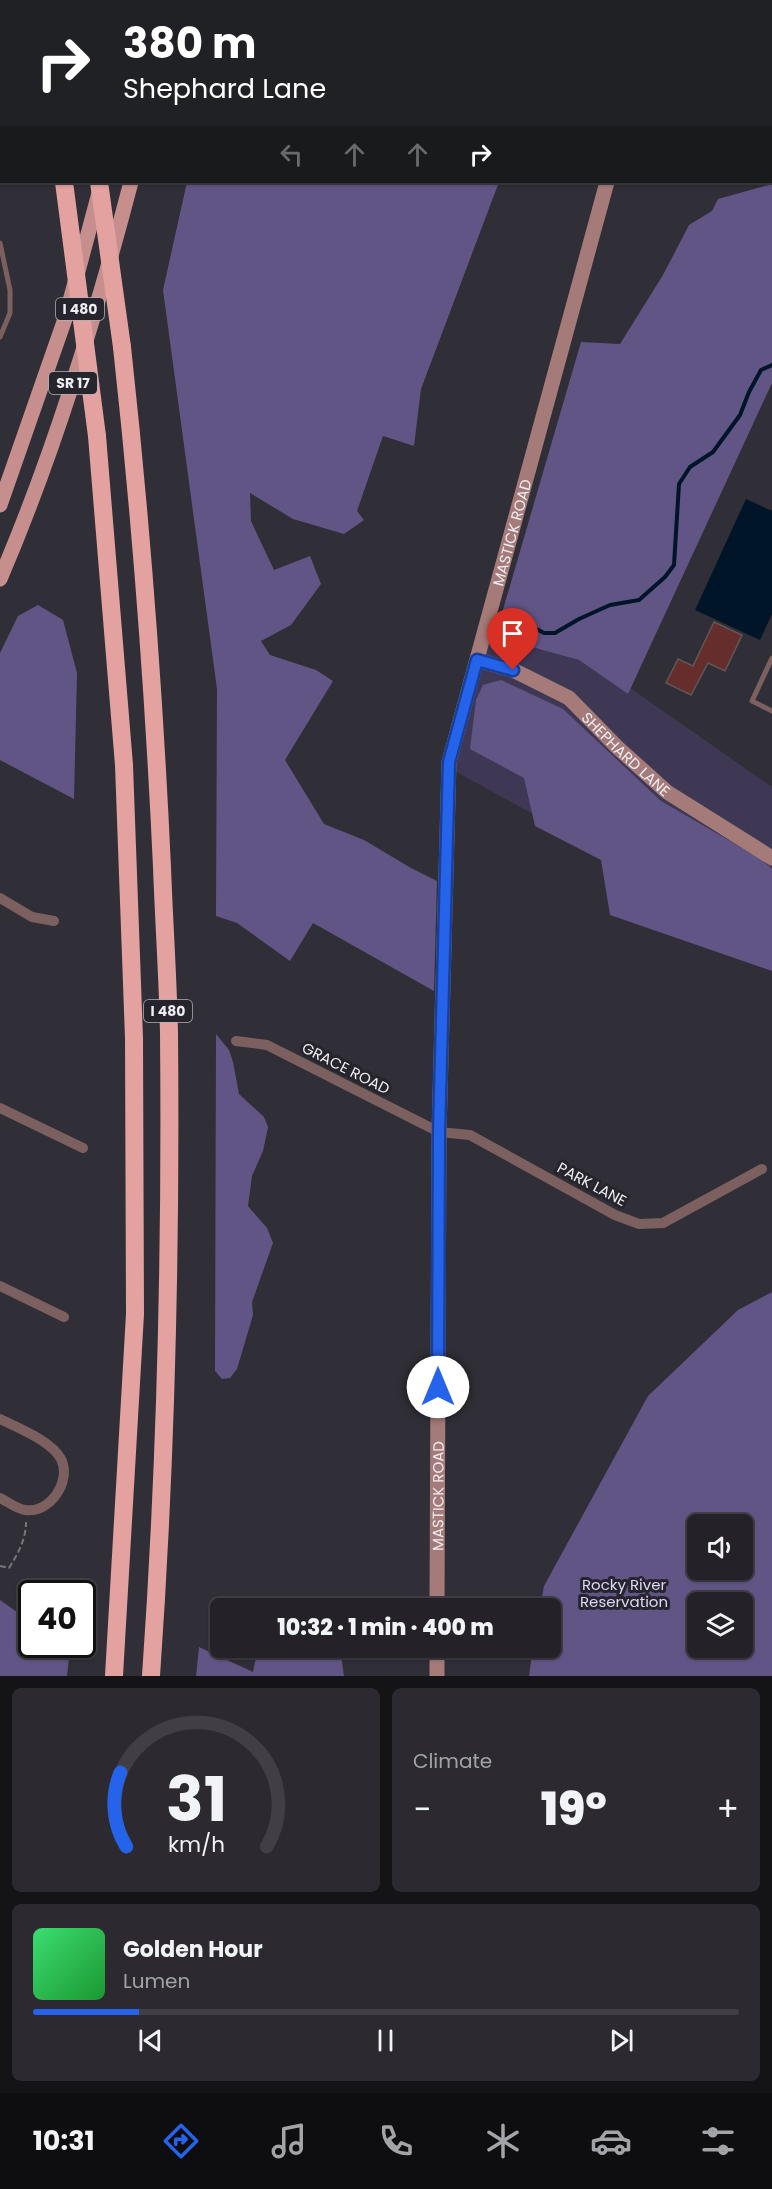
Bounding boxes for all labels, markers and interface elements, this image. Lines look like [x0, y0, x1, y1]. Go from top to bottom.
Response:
text: 380 m [123, 14, 256, 73]
icon: right [24, 24, 102, 102]
text: Shephard Lane [123, 70, 326, 107]
icon: left [275, 138, 308, 171]
icon: ahead [338, 138, 371, 171]
icon: ahead [401, 138, 434, 171]
icon: right [464, 138, 497, 171]
road number: I 480 [56, 298, 104, 320]
road number: SR 17 [49, 372, 97, 394]
street label: MASTICK ROAD [487, 477, 536, 588]
pin [487, 608, 538, 670]
icon: arrive [496, 617, 529, 650]
street label: SHEPHARD LANE [577, 707, 675, 801]
road number: I 480 [144, 1000, 192, 1022]
street label: GRACE ROAD [299, 1037, 393, 1099]
street label: PARK LANE [554, 1157, 630, 1211]
position arrow [406, 1355, 470, 1419]
street label: MASTICK ROAD [427, 1441, 448, 1551]
map controls [687, 1514, 753, 1658]
button: sound [687, 1514, 753, 1580]
park label: Rocky River Reservation [580, 1574, 668, 1612]
speed limit sign: 40 [18, 1580, 96, 1658]
button: layers [687, 1592, 753, 1658]
text: 10:32 · 1 min · 400 m [277, 1612, 494, 1643]
text: Climate [413, 1747, 492, 1775]
text: 31 [165, 1755, 227, 1843]
text: 19° [541, 1778, 607, 1841]
text: − [413, 1786, 431, 1833]
text: + [716, 1786, 739, 1833]
text: km/h [167, 1829, 225, 1860]
text: Golden Hour [123, 1934, 263, 1965]
text: Lumen [123, 1967, 190, 1995]
icon: previous [134, 2024, 167, 2057]
icon: pause [369, 2024, 402, 2057]
icon: next [605, 2024, 638, 2057]
icon: directions [160, 2120, 202, 2162]
icon: music [268, 2120, 310, 2162]
icon: phone [375, 2120, 417, 2162]
icon: climate [482, 2120, 524, 2162]
icon: car [590, 2120, 632, 2162]
icon: filters [697, 2120, 739, 2162]
text: 10:31 [33, 2122, 95, 2159]

